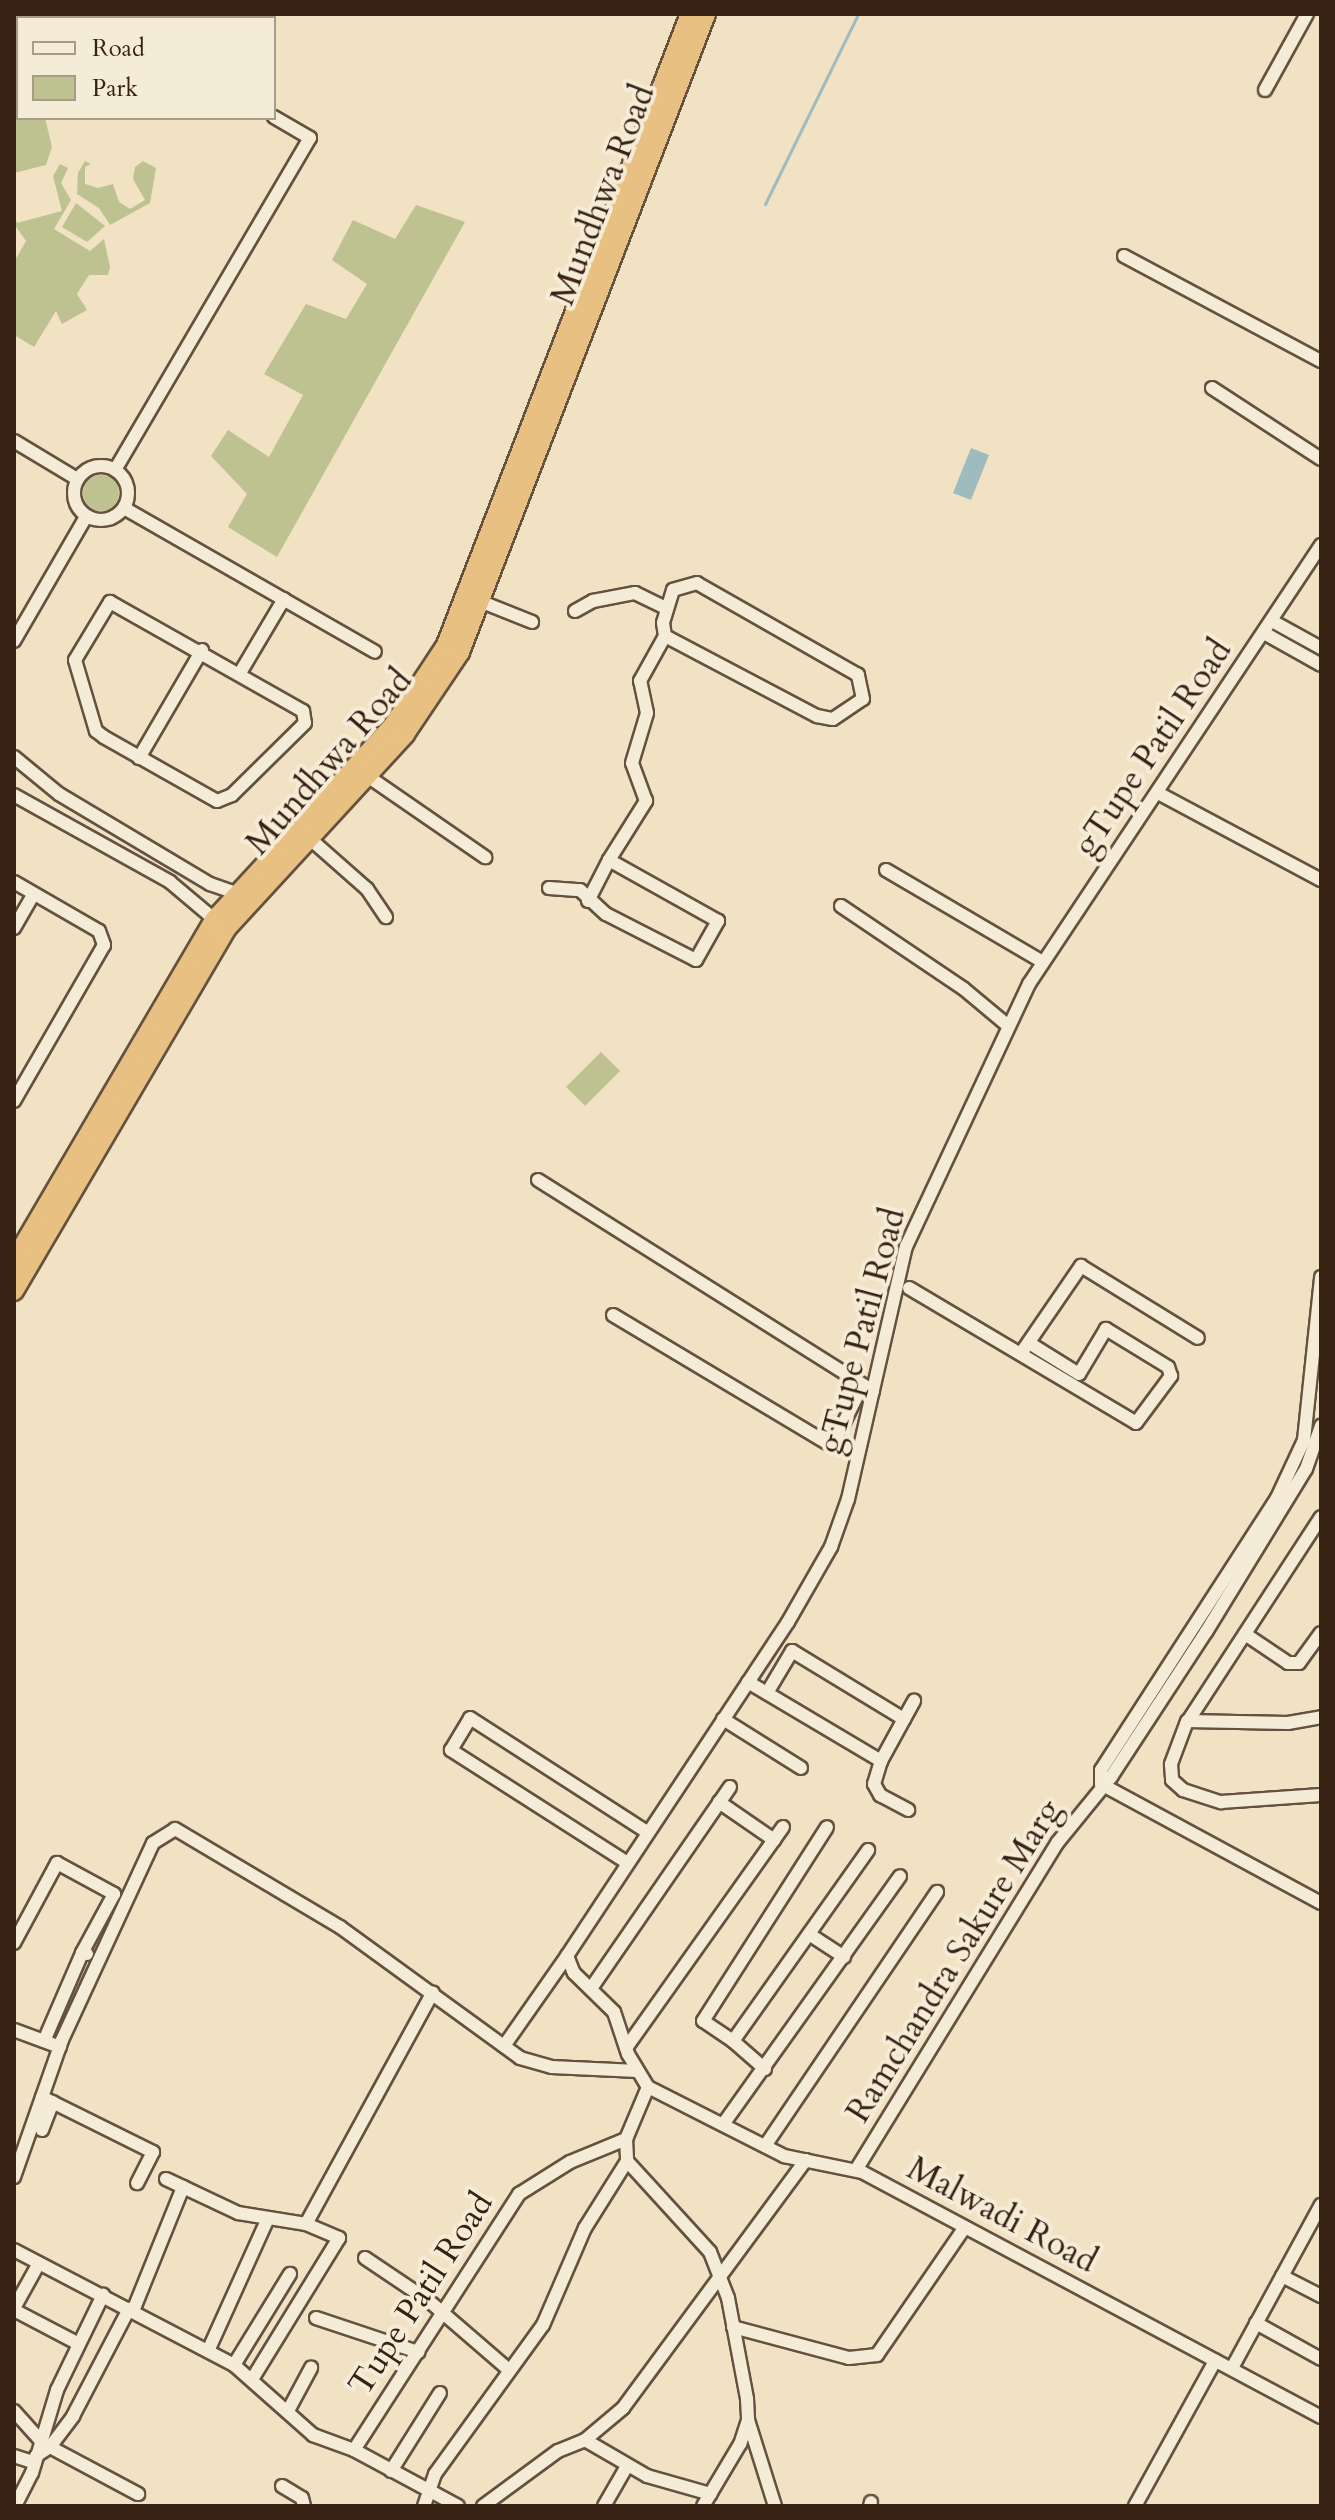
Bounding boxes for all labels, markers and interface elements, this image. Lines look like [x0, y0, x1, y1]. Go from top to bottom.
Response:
legend [16, 16, 276, 120]
text: Road [92, 32, 145, 65]
text: Park [92, 72, 138, 105]
street label: Mundhwa Road [542, 79, 664, 311]
street label: gTupe Patil Road [1065, 632, 1241, 864]
street label: Mundhwa Road [237, 661, 421, 863]
street label: gTupe Patil Road [810, 1204, 914, 1458]
street label: Ramchandra Sakure Marg [838, 1792, 1070, 2130]
street label: Malwadi Road [900, 2148, 1104, 2282]
street label: Tupe Patil Road [340, 2185, 502, 2403]

